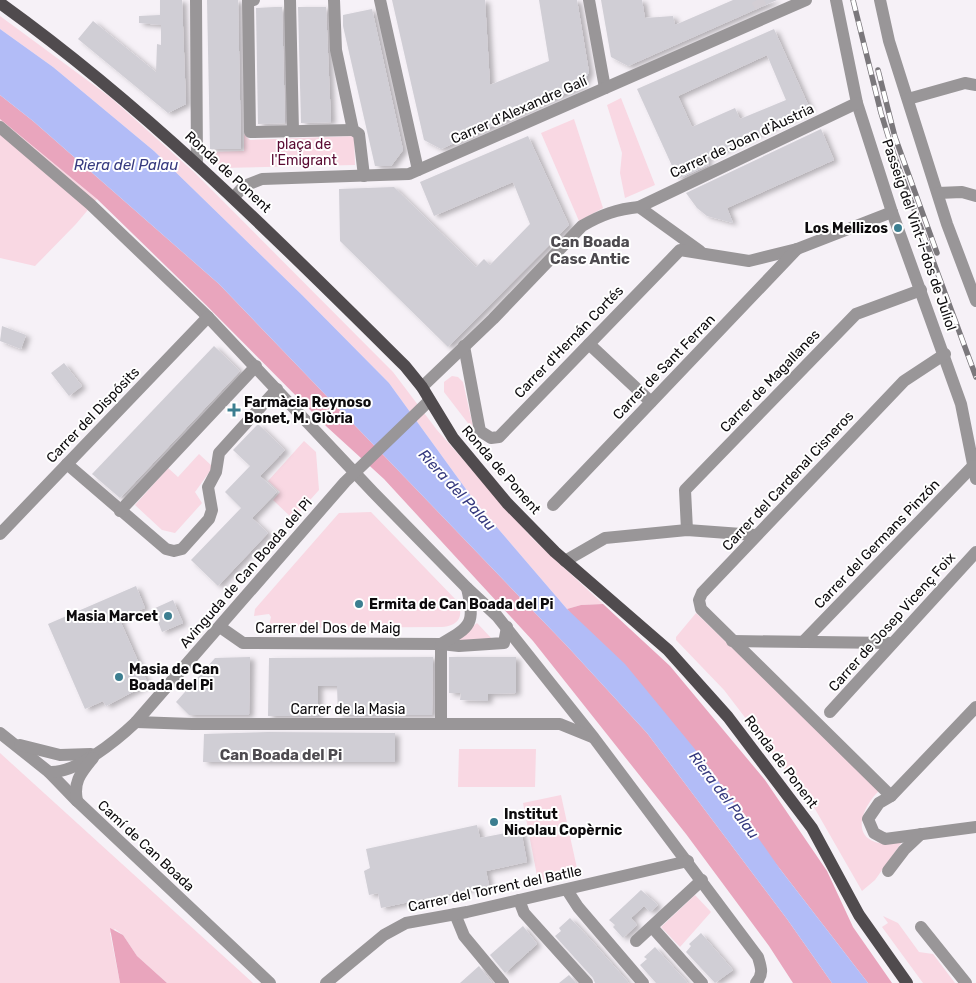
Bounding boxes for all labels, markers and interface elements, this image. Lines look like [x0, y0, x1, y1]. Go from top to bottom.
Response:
street label: Carrer d'Alexandre Galí [448, 72, 590, 148]
street label: Carrer de Joan d'Àustria [667, 99, 817, 182]
street label: Ronda de Ponent [181, 128, 275, 217]
park label: plaça de l'Emigrant [271, 136, 337, 169]
street label: Passeig del Vint-i-dos de Juliol [878, 137, 960, 333]
water label: Riera del Palau [74, 156, 178, 174]
place label: Los Mellizos [805, 220, 888, 237]
marker: Los Mellizos [892, 222, 904, 234]
district label: Can Boada Casc Antic [550, 233, 630, 268]
street label: Carrer d'Hernán Cortés [511, 282, 627, 402]
street label: Carrer de Sant Ferran [609, 311, 719, 423]
street label: Carrer de Magallanes [717, 326, 823, 436]
street label: Carrer del Dispósits [43, 364, 143, 466]
place label: Farmàcia Reynoso Bonet, M. Glòria [244, 394, 371, 427]
marker: Farmàcia Reynoso Bonet, M. Glòria [228, 404, 240, 416]
street label: Carrer del Cardenal Cisneros [719, 408, 857, 554]
street label: Ronda de Ponent [458, 422, 544, 518]
water label: Riera del Palau [415, 446, 499, 534]
street label: Carrer del Germans Pinzón [811, 476, 943, 612]
street label: Avinguda de Can Boada del Pi [176, 494, 316, 652]
street label: Carrer de Josep Vicenç Foix [825, 549, 959, 695]
place label: Ermita de Can Boada del Pi [369, 596, 553, 613]
marker: Ermita de Can Boada del Pi [353, 598, 365, 610]
place label: Masia Marcet [66, 608, 158, 625]
marker: Masia Marcet [162, 610, 174, 622]
street label: Carrer del Dos de Maig [255, 620, 401, 637]
place label: Masia de Can Boada del Pi [129, 661, 219, 694]
marker: Masia de Can Boada del Pi [113, 671, 125, 683]
street label: Carrer de la Masia [290, 701, 406, 718]
street label: Ronda de Ponent [741, 712, 822, 812]
district label: Can Boada del Pi [220, 746, 342, 764]
water label: Riera del Palau [685, 748, 763, 842]
street label: Camí de Can Boada [94, 797, 198, 895]
place label: Institut Nicolau Copèrnic [504, 806, 622, 839]
marker: Institut Nicolau Copèrnic [488, 816, 500, 828]
street label: Carrer del Torrent del Batlle [407, 862, 584, 916]

